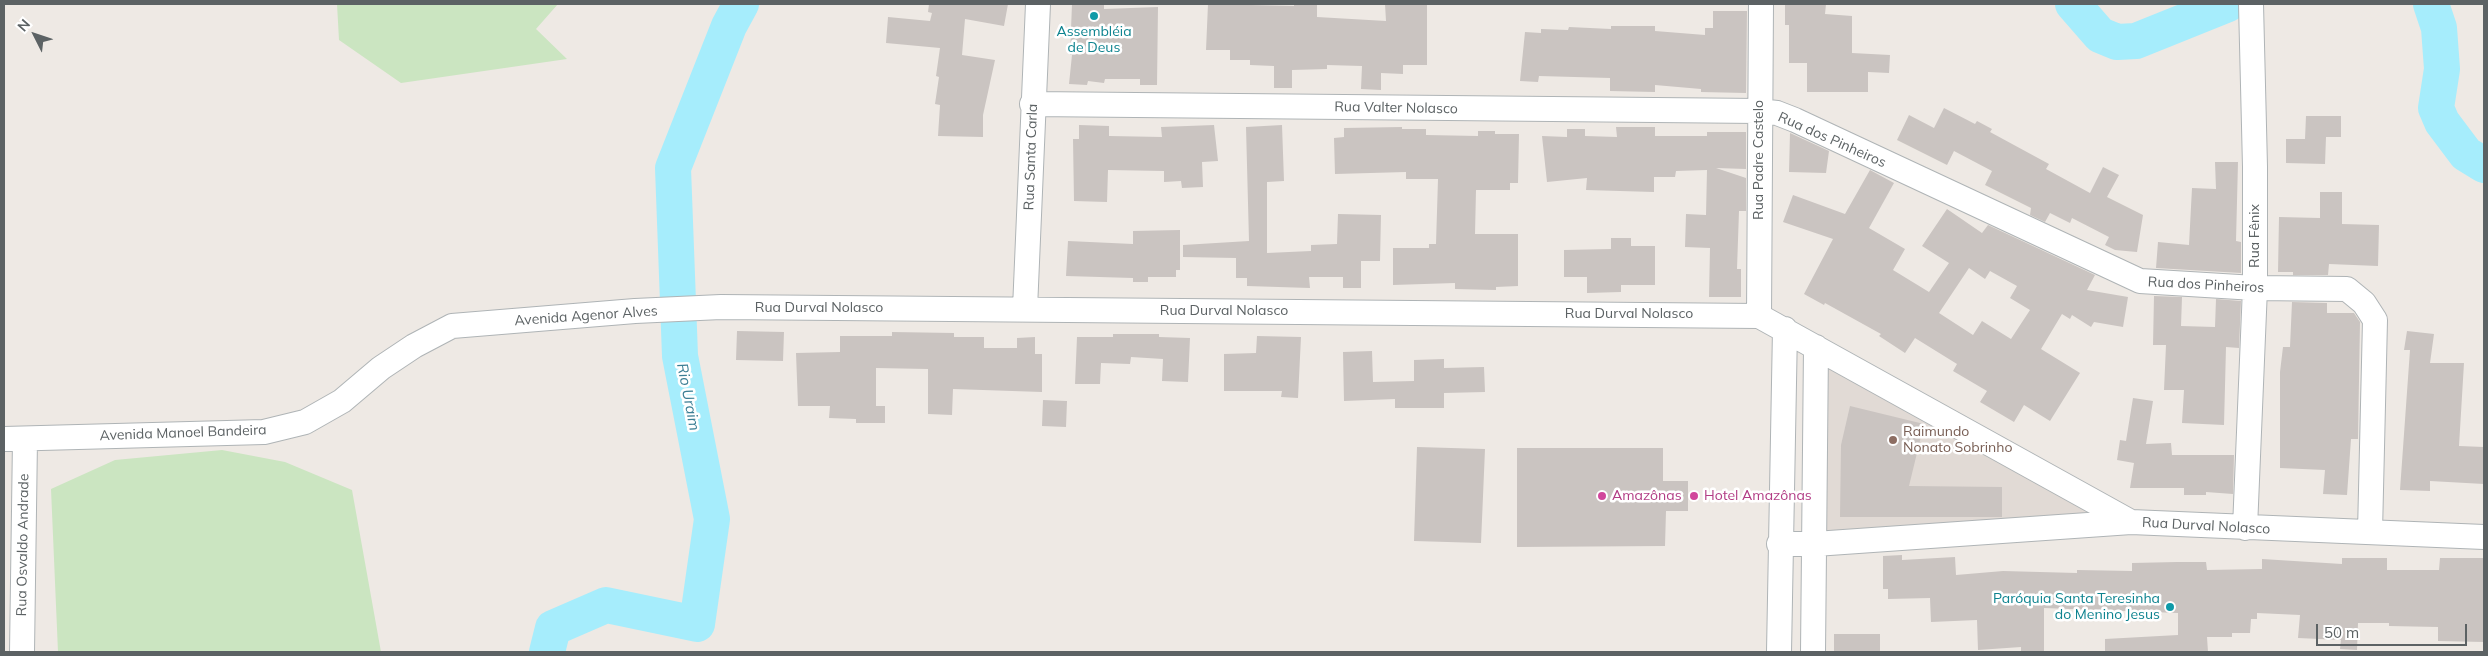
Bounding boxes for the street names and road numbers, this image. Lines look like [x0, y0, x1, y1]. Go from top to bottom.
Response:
street label: Rua Valter Nolasco [1334, 99, 1458, 117]
street label: Rua Padre Castelo [1751, 100, 1767, 220]
street label: Rua Santa Carla [1021, 103, 1041, 211]
street label: Rua dos Pinheiros [1775, 109, 1889, 171]
street label: Rua Fênix [2247, 204, 2263, 268]
street label: Rua dos Pinheiros [2147, 274, 2265, 296]
street label: Rua Durval Nolasco [755, 300, 883, 316]
street label: Avenida Agenor Alves [514, 303, 658, 329]
street label: Rua Durval Nolasco [1160, 303, 1288, 319]
street label: Rua Durval Nolasco [1565, 306, 1693, 322]
street label: Avenida Manoel Bandeira [99, 422, 267, 444]
street label: Rua Osvaldo Andrade [13, 473, 33, 617]
street label: Rua Durval Nolasco [2141, 514, 2271, 538]

